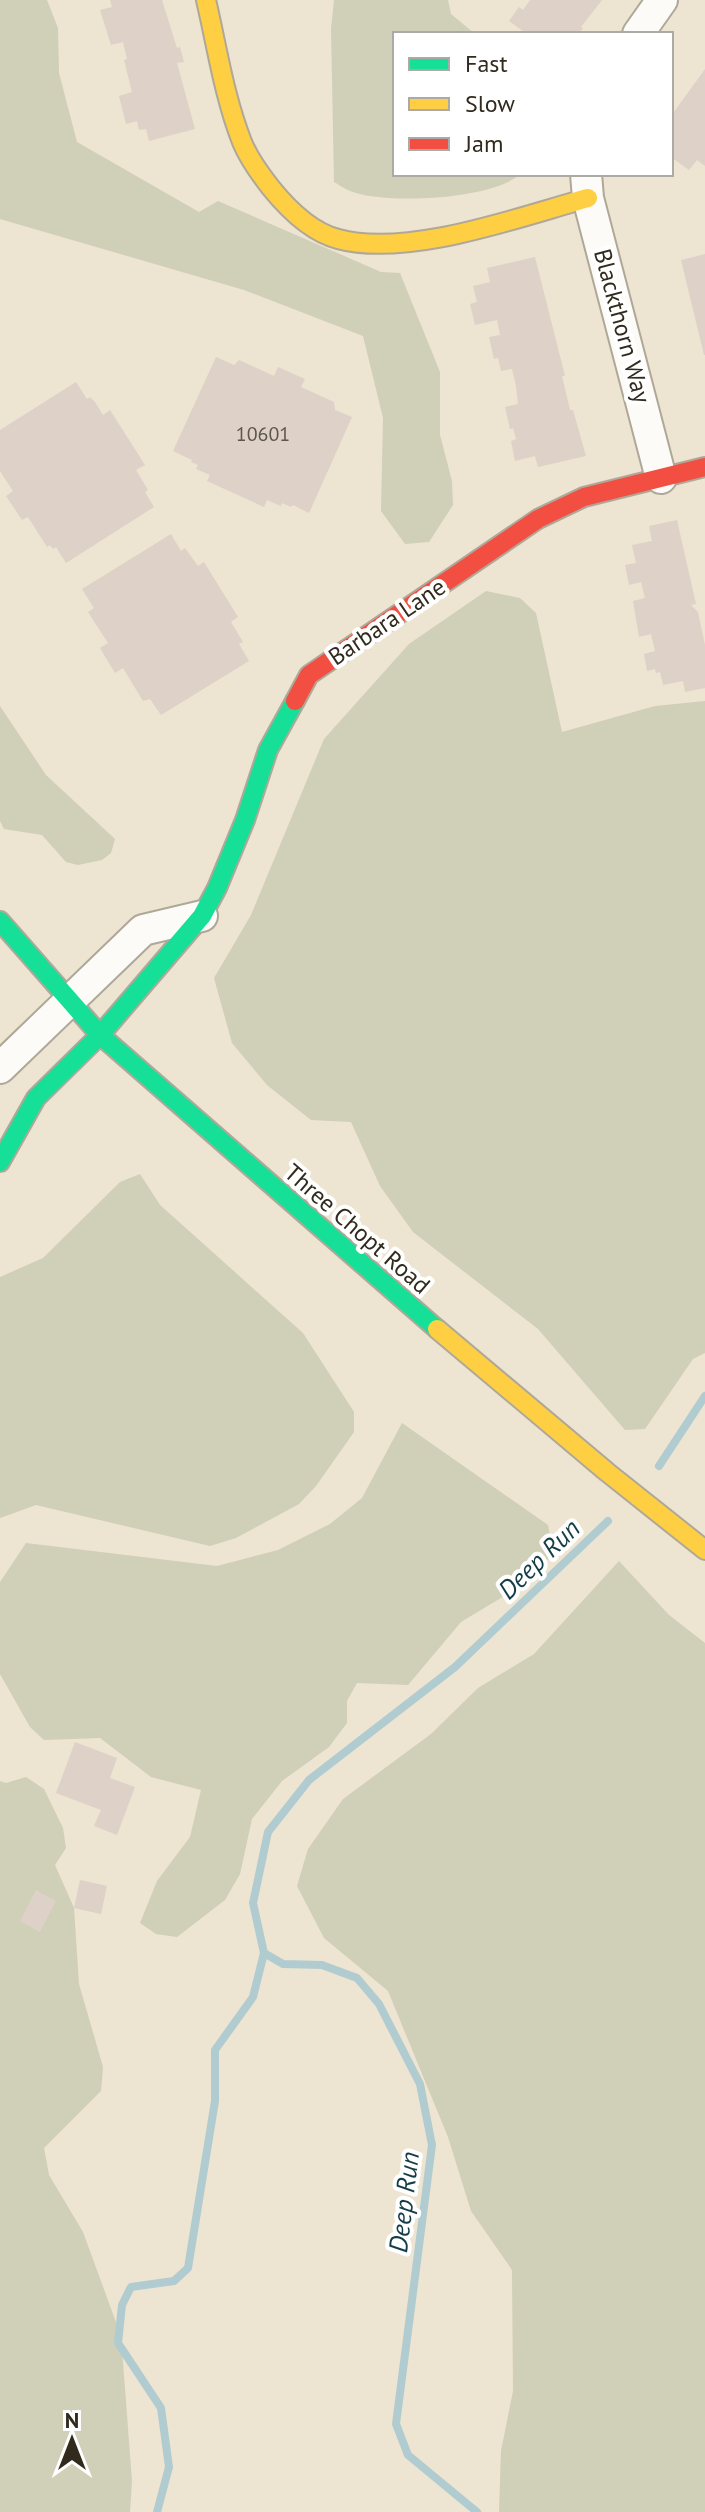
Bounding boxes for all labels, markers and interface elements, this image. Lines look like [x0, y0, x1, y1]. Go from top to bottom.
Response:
legend [393, 32, 673, 176]
text: Fast [465, 48, 508, 79]
text: Slow [465, 88, 515, 119]
text: Jam [464, 128, 503, 159]
street label: Blackthorn Way [587, 245, 658, 406]
house number: 10601 [236, 421, 290, 447]
street label: Barbara Lane [322, 571, 451, 672]
street label: Three Chopt Road [278, 1157, 437, 1300]
water label: Deep Run [491, 1512, 587, 1606]
water label: Deep Run [381, 2150, 426, 2254]
north arrow [32, 2400, 112, 2480]
text: N [65, 2406, 79, 2434]

